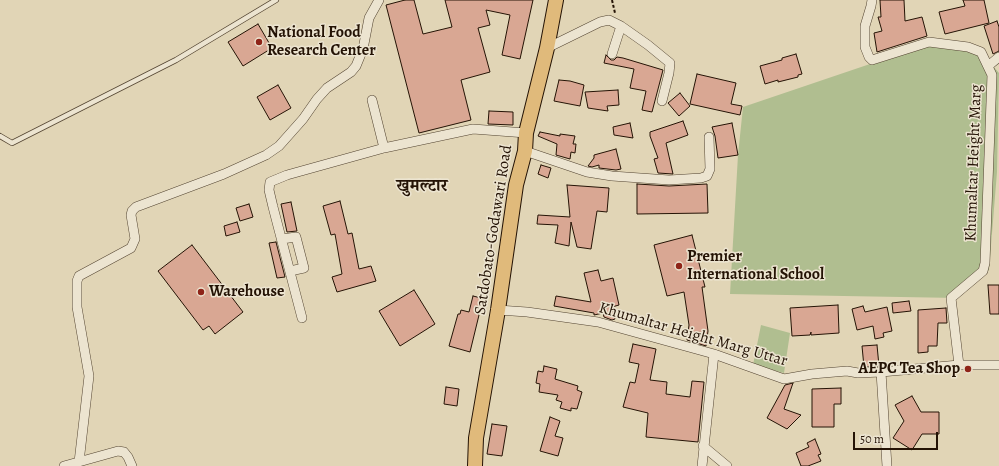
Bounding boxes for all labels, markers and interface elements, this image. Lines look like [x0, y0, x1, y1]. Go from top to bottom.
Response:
place label: National Food Research Center [267, 23, 376, 61]
marker: National Food Research Center [254, 37, 264, 47]
street label: Khumaltar Height Marg [962, 84, 986, 242]
street label: Satdobato-Godawari Road [471, 144, 517, 316]
district label: खुमल्टार [397, 177, 447, 197]
place label: Premier International School [687, 247, 824, 285]
marker: Premier International School [674, 261, 684, 271]
place label: Warehouse [209, 282, 284, 302]
marker: Warehouse [196, 287, 206, 297]
street label: Khumaltar Height Marg Uttar [596, 299, 790, 371]
place label: AEPC Tea Shop [858, 359, 960, 379]
marker: AEPC Tea Shop [963, 364, 973, 374]
scale bar [855, 424, 940, 450]
text: 50 m [860, 431, 884, 447]

